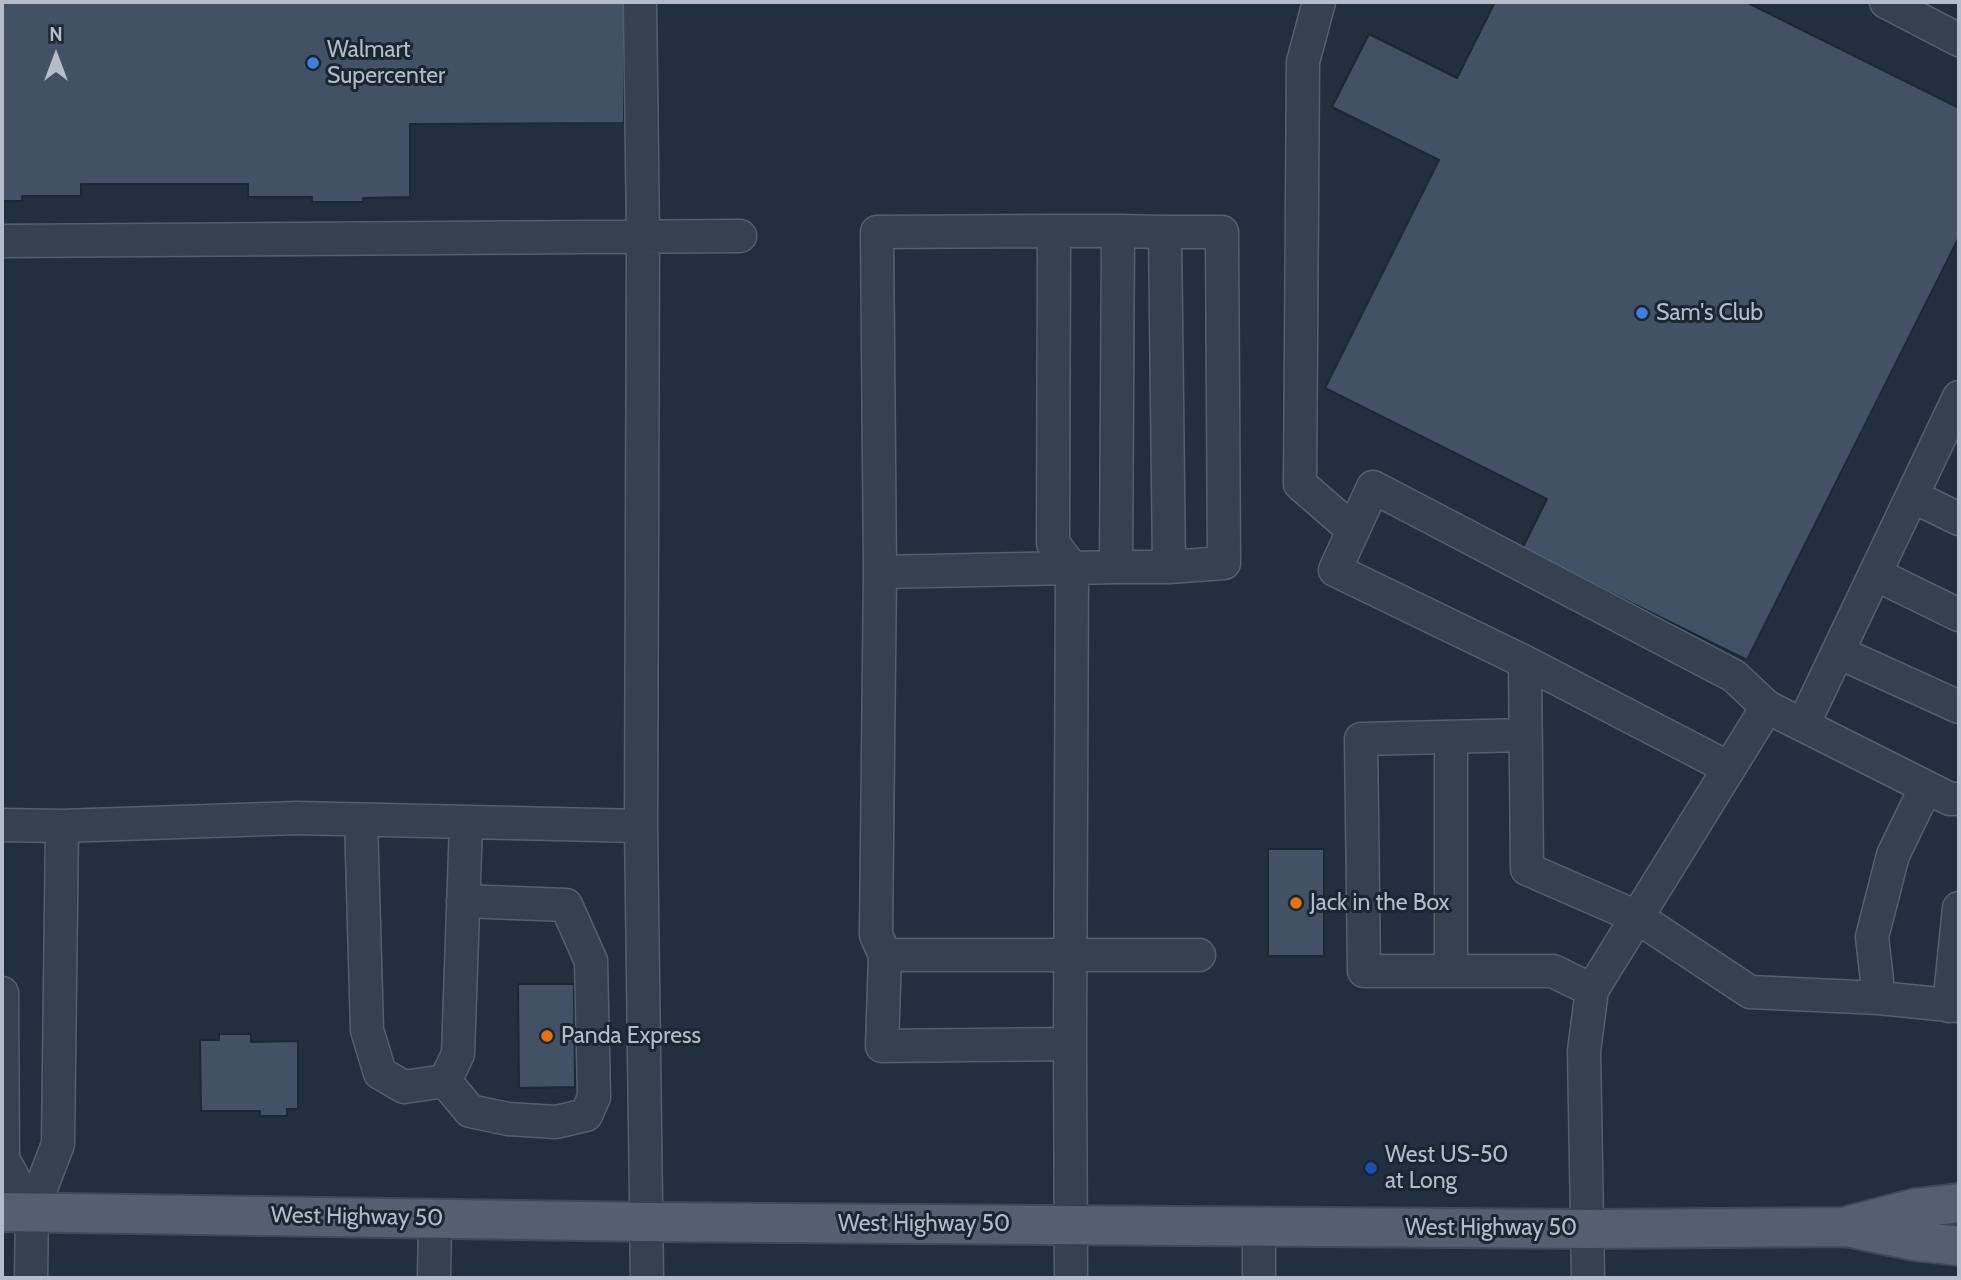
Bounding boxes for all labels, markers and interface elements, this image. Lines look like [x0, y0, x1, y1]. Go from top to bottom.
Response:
north arrow [21, 21, 91, 91]
text: N [49, 23, 63, 46]
place label: Walmart Supercenter [327, 36, 445, 90]
marker: Walmart Supercenter [305, 55, 321, 71]
place label: Sam's Club [1656, 299, 1763, 327]
marker: Sam's Club [1634, 305, 1650, 321]
place label: Jack in the Box [1310, 889, 1450, 917]
marker: Jack in the Box [1288, 895, 1304, 911]
place label: Panda Express [561, 1022, 701, 1050]
marker: Panda Express [539, 1028, 555, 1044]
place label: West US-50 at Long [1385, 1141, 1508, 1195]
marker: West US-50 at Long [1363, 1160, 1379, 1176]
street label: West Highway 50 [271, 1202, 443, 1232]
street label: West Highway 50 [838, 1210, 1010, 1238]
street label: West Highway 50 [1405, 1214, 1577, 1242]

